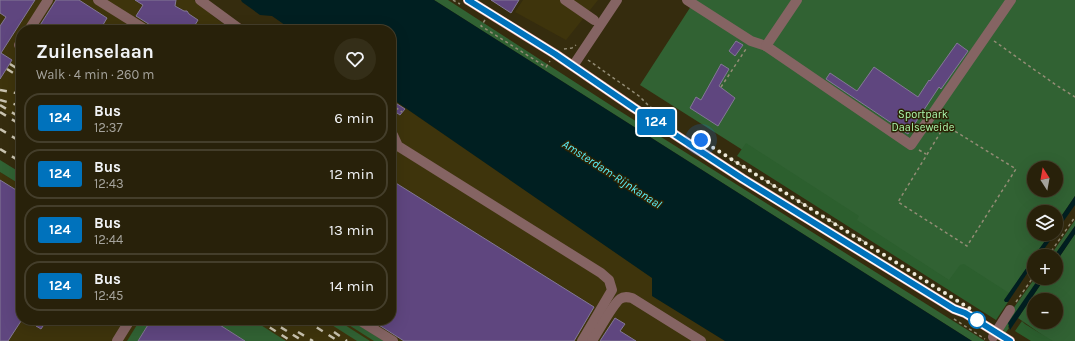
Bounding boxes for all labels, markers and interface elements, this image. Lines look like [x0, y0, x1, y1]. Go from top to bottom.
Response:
button: heart [334, 38, 376, 80]
text: Zuilenselaan [36, 41, 154, 63]
text: Walk · 4 min · 260 m [36, 67, 155, 82]
text: Bus [94, 102, 121, 120]
park label: Sportpark Daalseweide [892, 108, 955, 134]
text: 124 [49, 109, 71, 126]
text: 6 min [334, 109, 374, 127]
line badge: 124 [633, 109, 679, 135]
text: 124 [645, 113, 667, 130]
text: 12:37 [94, 120, 123, 135]
your location [691, 130, 711, 150]
water label: Amsterdam-Rijnkanaal [560, 137, 664, 211]
text: Bus [94, 158, 121, 176]
north arrow [1027, 161, 1063, 197]
map controls [1027, 161, 1063, 329]
text: 124 [49, 165, 71, 182]
text: 12 min [329, 165, 374, 183]
text: 12:43 [94, 176, 124, 191]
button: layers [1027, 205, 1063, 241]
text: Bus [94, 214, 121, 232]
text: 124 [49, 221, 71, 238]
text: 13 min [329, 221, 374, 239]
text: 12:44 [94, 232, 123, 247]
button: + [1027, 249, 1063, 285]
text: Bus [94, 270, 121, 288]
text: 124 [49, 277, 71, 294]
text: 14 min [330, 277, 374, 295]
text: 12:45 [94, 288, 123, 303]
button: − [1027, 293, 1063, 329]
unlabelled marker [968, 311, 986, 329]

